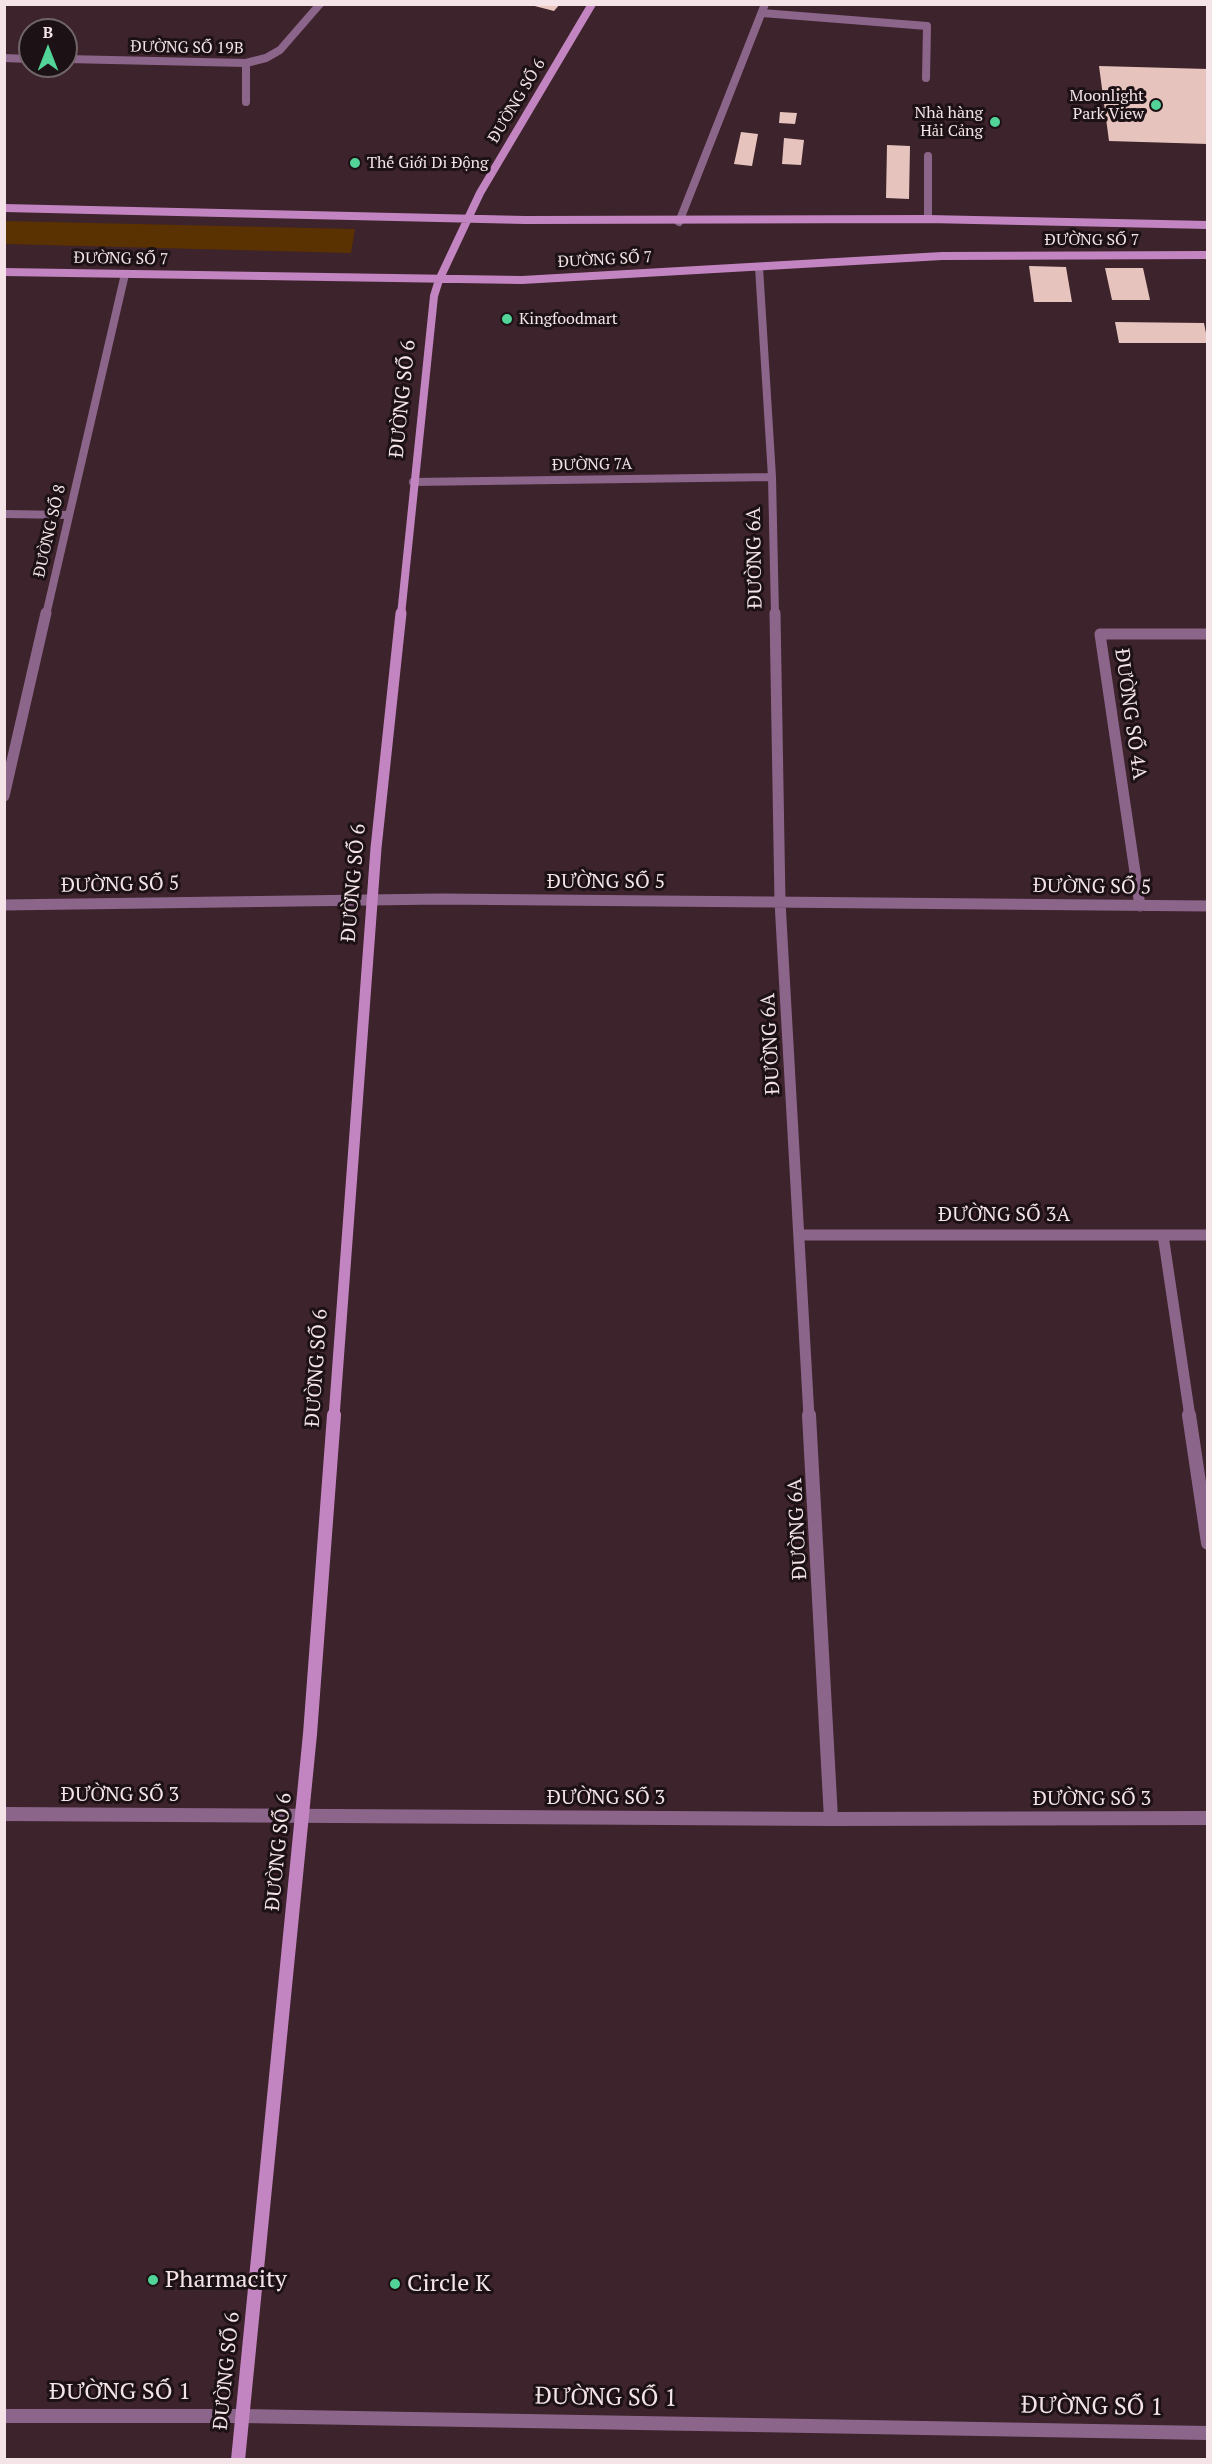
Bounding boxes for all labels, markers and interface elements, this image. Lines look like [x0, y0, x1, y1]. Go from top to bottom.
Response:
north arrow [18, 18, 78, 78]
text: B [43, 21, 53, 43]
street label: ĐƯỜNG SỐ 19B [130, 37, 244, 59]
street label: ĐƯỜNG SỐ 6 [484, 55, 550, 147]
place label: Moonlight Park View [1070, 86, 1144, 124]
marker: Moonlight Park View [1149, 98, 1163, 112]
place label: Nhà hàng Hải Cảng [915, 103, 983, 141]
marker: Nhà hàng Hải Cảng [988, 115, 1002, 129]
place label: Thế Giới Di Động [367, 153, 489, 173]
marker: Thế Giới Di Động [348, 156, 362, 170]
street label: ĐƯỜNG SỐ 7 [1045, 230, 1139, 250]
street label: ĐƯỜNG SỐ 7 [557, 248, 653, 272]
street label: ĐƯỜNG SỐ 7 [73, 249, 169, 269]
place label: Kingfoodmart [519, 309, 618, 329]
marker: Kingfoodmart [500, 312, 514, 326]
street label: ĐƯỜNG SỐ 6 [385, 339, 421, 459]
street label: ĐƯỜNG 7A [552, 455, 632, 475]
street label: ĐƯỜNG SỐ 8 [30, 483, 70, 579]
street label: ĐƯỜNG 6A [742, 507, 768, 609]
street label: ĐƯỜNG SỐ 4A [1109, 647, 1151, 781]
street label: ĐƯỜNG SỐ 6 [337, 823, 371, 943]
street label: ĐƯỜNG SỐ 5 [547, 870, 665, 894]
street label: ĐƯỜNG SỐ 5 [61, 872, 179, 898]
street label: ĐƯỜNG SỐ 5 [1033, 874, 1151, 900]
street label: ĐƯỜNG 6A [756, 993, 786, 1095]
street label: ĐƯỜNG SỐ 3A [938, 1203, 1070, 1227]
street label: ĐƯỜNG SỐ 6 [301, 1308, 333, 1428]
street label: ĐƯỜNG 6A [783, 1478, 813, 1580]
street label: ĐƯỜNG SỐ 3 [61, 1783, 179, 1807]
street label: ĐƯỜNG SỐ 3 [547, 1786, 665, 1810]
street label: ĐƯỜNG SỐ 3 [1033, 1787, 1151, 1811]
street label: ĐƯỜNG SỐ 6 [261, 1792, 297, 1912]
place label: Pharmacity [165, 2266, 287, 2294]
place label: Circle K [407, 2270, 491, 2298]
marker: Pharmacity [146, 2273, 160, 2287]
marker: Circle K [388, 2277, 402, 2291]
street label: ĐƯỜNG SỐ 6 [209, 2311, 245, 2431]
street label: ĐƯỜNG SỐ 1 [49, 2378, 191, 2406]
street label: ĐƯỜNG SỐ 1 [535, 2382, 677, 2414]
street label: ĐƯỜNG SỐ 1 [1021, 2391, 1163, 2423]

